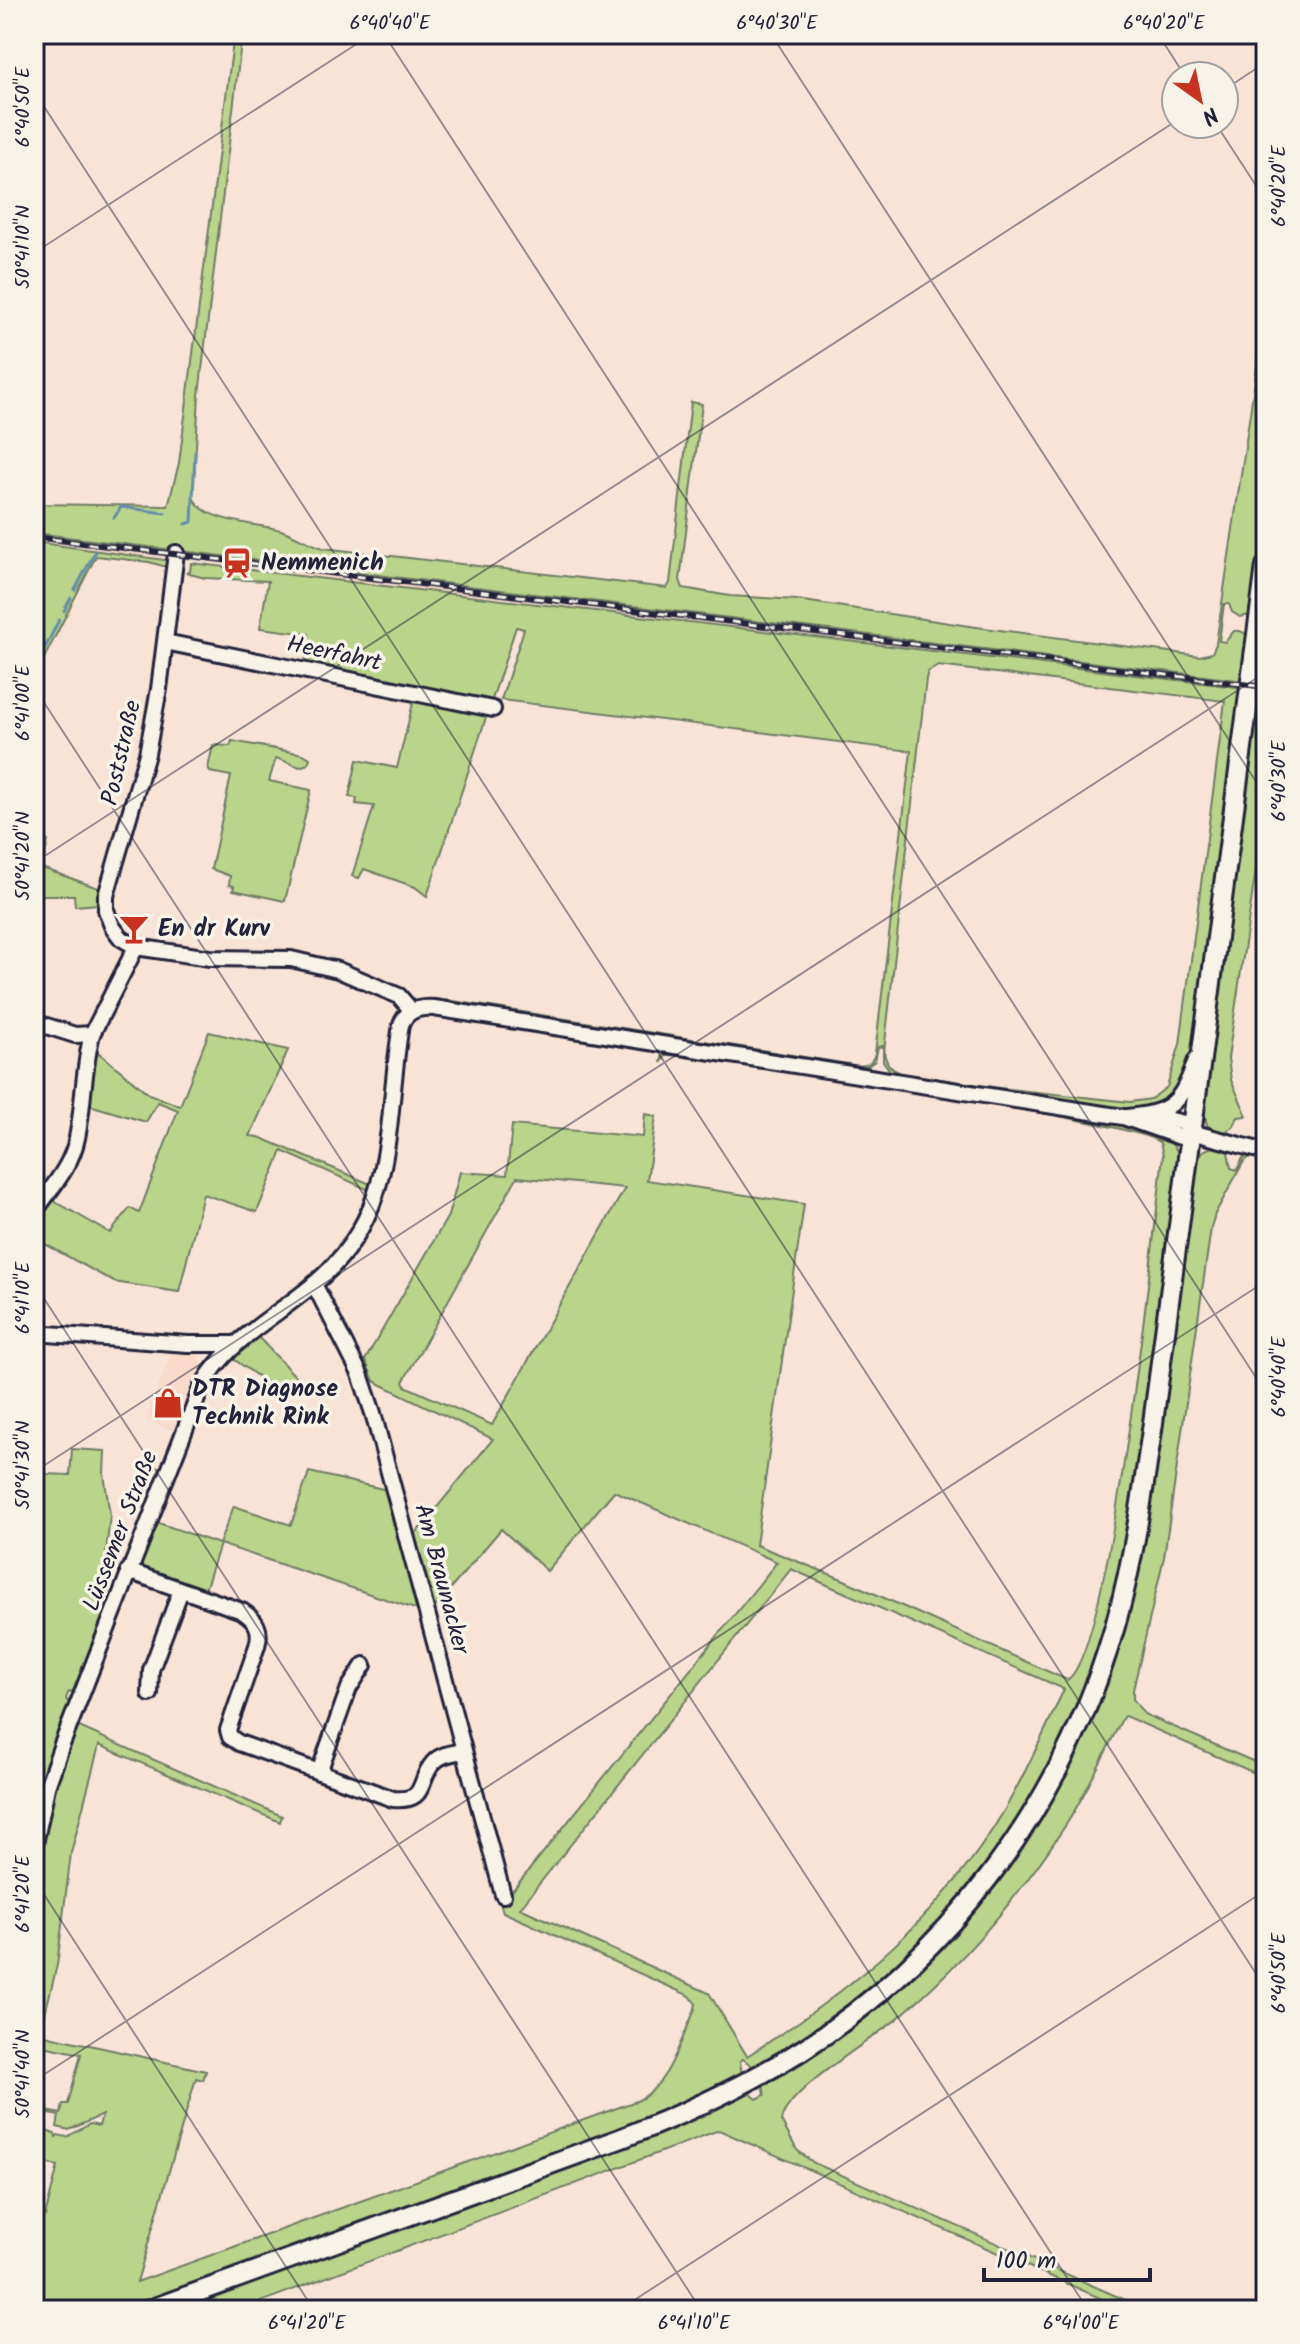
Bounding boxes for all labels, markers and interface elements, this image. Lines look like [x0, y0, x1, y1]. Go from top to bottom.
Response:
text: 6°40'40"E [349, 8, 432, 40]
text: 6°40'30"E [736, 8, 819, 40]
text: 6°40'20"E [1123, 8, 1206, 40]
north arrow [1160, 60, 1240, 140]
text: 6°40'50"E [8, 65, 40, 147]
text: N [1194, 96, 1225, 133]
text: 6°40'20"E [1264, 144, 1296, 227]
text: 50°41'10"N [8, 205, 40, 289]
place label: Nemmenich [261, 544, 384, 583]
station icon: Nemmenich [220, 546, 254, 580]
street label: Heerfahrt [283, 625, 386, 683]
text: 6°41'00"E [8, 663, 40, 741]
street label: Poststraße [91, 696, 153, 810]
text: 6°40'30"E [1264, 739, 1296, 822]
text: 50°41'20"N [8, 811, 40, 901]
place label: En dr Kurv [158, 910, 270, 949]
bar icon: En dr Kurv [117, 912, 151, 946]
text: 6°41'10"E [8, 1260, 40, 1334]
text: 6°40'40"E [1264, 1335, 1296, 1418]
place label: DTR Diagnose Technik Rink [192, 1370, 338, 1437]
shop icon: DTR Diagnose Technik Rink [151, 1386, 185, 1420]
text: 50°41'30"N [8, 1420, 40, 1510]
street label: Lüssemer Straße [72, 1445, 170, 1617]
street label: Am Braunacker [402, 1500, 480, 1660]
text: 6°41'20"E [8, 1854, 40, 1933]
text: 6°40'50"E [1264, 1931, 1296, 2013]
text: 50°41'40"N [8, 2030, 40, 2118]
scale bar [984, 2232, 1150, 2282]
text: 100 m [996, 2242, 1056, 2281]
text: 6°41'20"E [268, 2308, 347, 2340]
text: 6°41'10"E [658, 2308, 732, 2340]
text: 6°41'00"E [1043, 2308, 1121, 2340]

